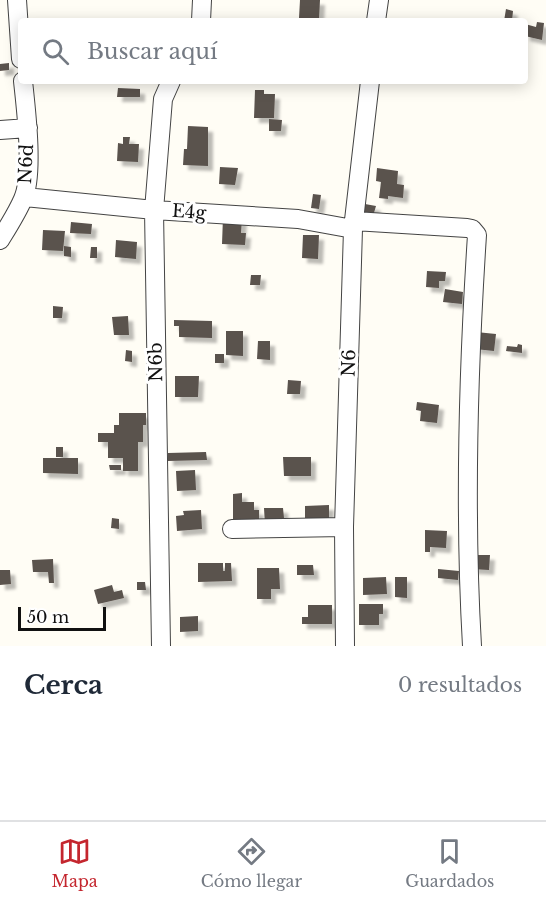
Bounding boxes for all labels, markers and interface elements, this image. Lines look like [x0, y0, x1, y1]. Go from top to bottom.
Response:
search box [18, 18, 528, 84]
icon: search [39, 35, 72, 68]
text: Buscar aquí [87, 38, 218, 65]
street label: N6d [14, 143, 38, 185]
street label: E4g [171, 200, 207, 224]
street label: N6b [145, 342, 167, 382]
street label: N6 [338, 349, 360, 377]
scale bar [18, 604, 106, 632]
text: 50 m [27, 607, 69, 627]
text: Cerca [24, 669, 103, 701]
text: 0 resultados [398, 673, 522, 697]
tab: Mapa [52, 835, 98, 891]
tab: Cómo llegar [201, 835, 302, 891]
tab: Guardados [405, 835, 494, 891]

